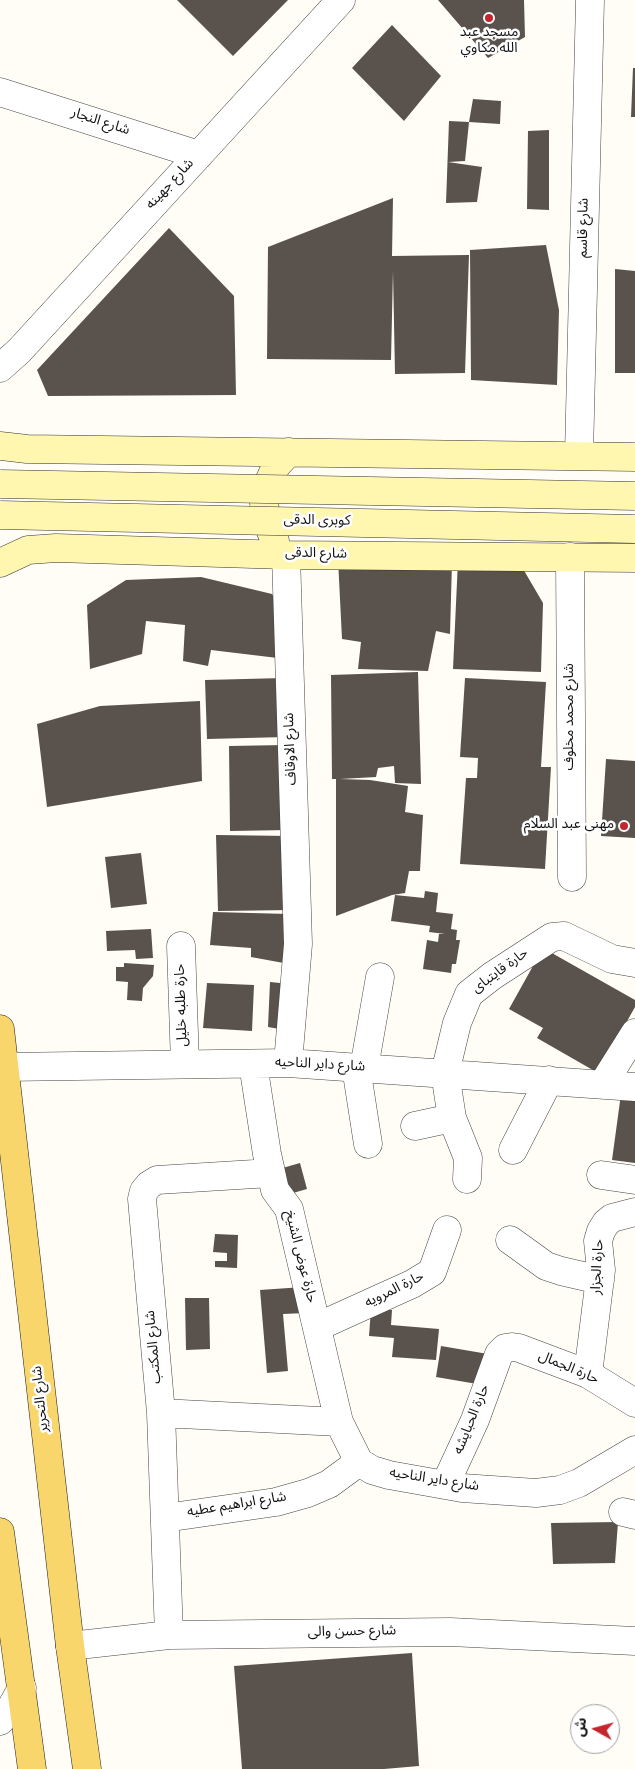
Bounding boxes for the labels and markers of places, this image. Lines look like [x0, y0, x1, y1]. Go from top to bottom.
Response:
marker: مسجد عبد الله مكاوي [483, 12, 495, 24]
place label: مسجد عبد الله مكاوي [460, 26, 518, 58]
place label: مهنى عبد السلام [524, 818, 614, 834]
marker: مهنى عبد السلام [618, 820, 630, 832]

